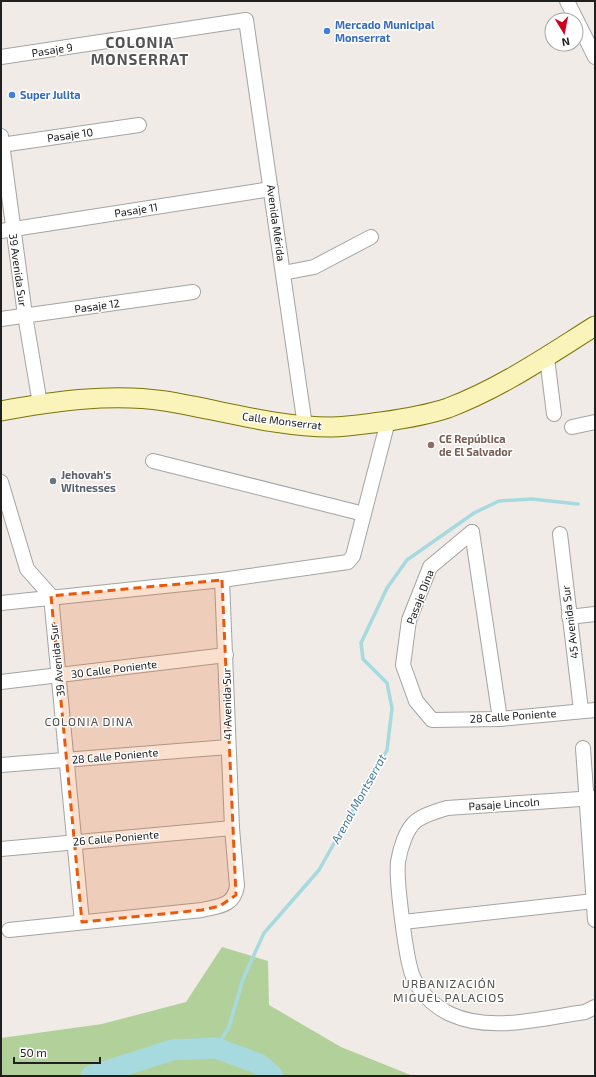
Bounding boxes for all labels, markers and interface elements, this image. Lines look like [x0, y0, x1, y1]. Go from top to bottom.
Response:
north arrow [544, 12, 584, 52]
place label: Mercado Municipal Monserrat [335, 18, 435, 44]
marker: Mercado Municipal Monserrat [322, 26, 332, 36]
district label: COLONIA MONSERRAT [91, 33, 189, 68]
text: N [561, 35, 571, 49]
street label: Pasaje 9 [30, 40, 74, 60]
place label: Super Julita [20, 88, 80, 101]
marker: Super Julita [7, 90, 17, 100]
street label: Pasaje 10 [46, 125, 94, 145]
street label: Avenida Mérida [265, 184, 288, 262]
street label: Pasaje 11 [113, 200, 159, 220]
street label: 39 Avenida Sur [7, 233, 30, 308]
street label: Pasaje 12 [73, 296, 121, 316]
street label: Calle Monserrat [242, 409, 323, 432]
place label: CE República de El Salvador [439, 432, 513, 458]
marker: CE República de El Salvador [426, 440, 436, 450]
place label: Jehovah's Witnesses [61, 468, 116, 494]
marker: Jehovah's Witnesses [48, 476, 58, 486]
street label: Pasaje Dina [403, 568, 437, 626]
street label: 45 Avenida Sur [558, 584, 580, 660]
street label: 39 Avenida Sur [46, 622, 67, 697]
street label: 30 Calle Poniente [70, 657, 158, 680]
street label: 41 Avenida Sur [219, 667, 234, 740]
street label: 28 Calle Poniente [469, 706, 557, 725]
district label: COLONIA DINA [44, 714, 134, 728]
street label: 28 Calle Poniente [71, 745, 159, 766]
water label: Arenal Montserrat [327, 751, 389, 847]
street label: Pasaje Lincoln [468, 795, 540, 813]
street label: 26 Calle Poniente [72, 827, 160, 848]
district label: URBANIZACIÓN MIGUEL PALACIOS [393, 976, 505, 1004]
scale bar [14, 1039, 100, 1065]
text: 50 m [20, 1045, 47, 1059]

